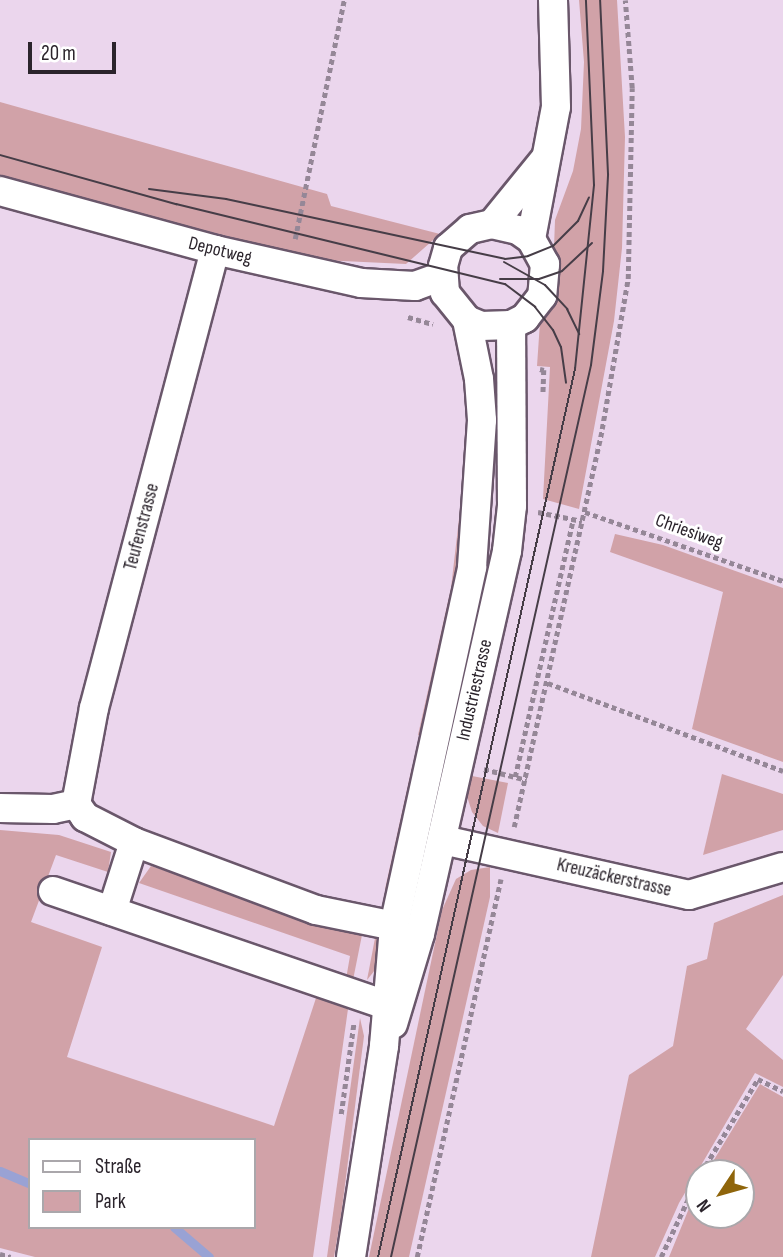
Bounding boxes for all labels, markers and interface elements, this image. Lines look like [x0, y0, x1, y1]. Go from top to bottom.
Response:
scale bar [32, 28, 119, 72]
text: 20 m [41, 41, 76, 66]
street label: Depotweg [186, 232, 254, 270]
street label: Teufenstrasse [119, 481, 165, 573]
street label: Chriesiweg [652, 509, 726, 555]
street label: Industriestrasse [452, 637, 498, 743]
street label: Kreuzäckerstrasse [554, 854, 674, 902]
legend [28, 1138, 256, 1229]
text: Straße [95, 1154, 141, 1179]
north arrow [685, 1159, 755, 1229]
text: Park [95, 1189, 126, 1214]
text: N [692, 1195, 717, 1216]

